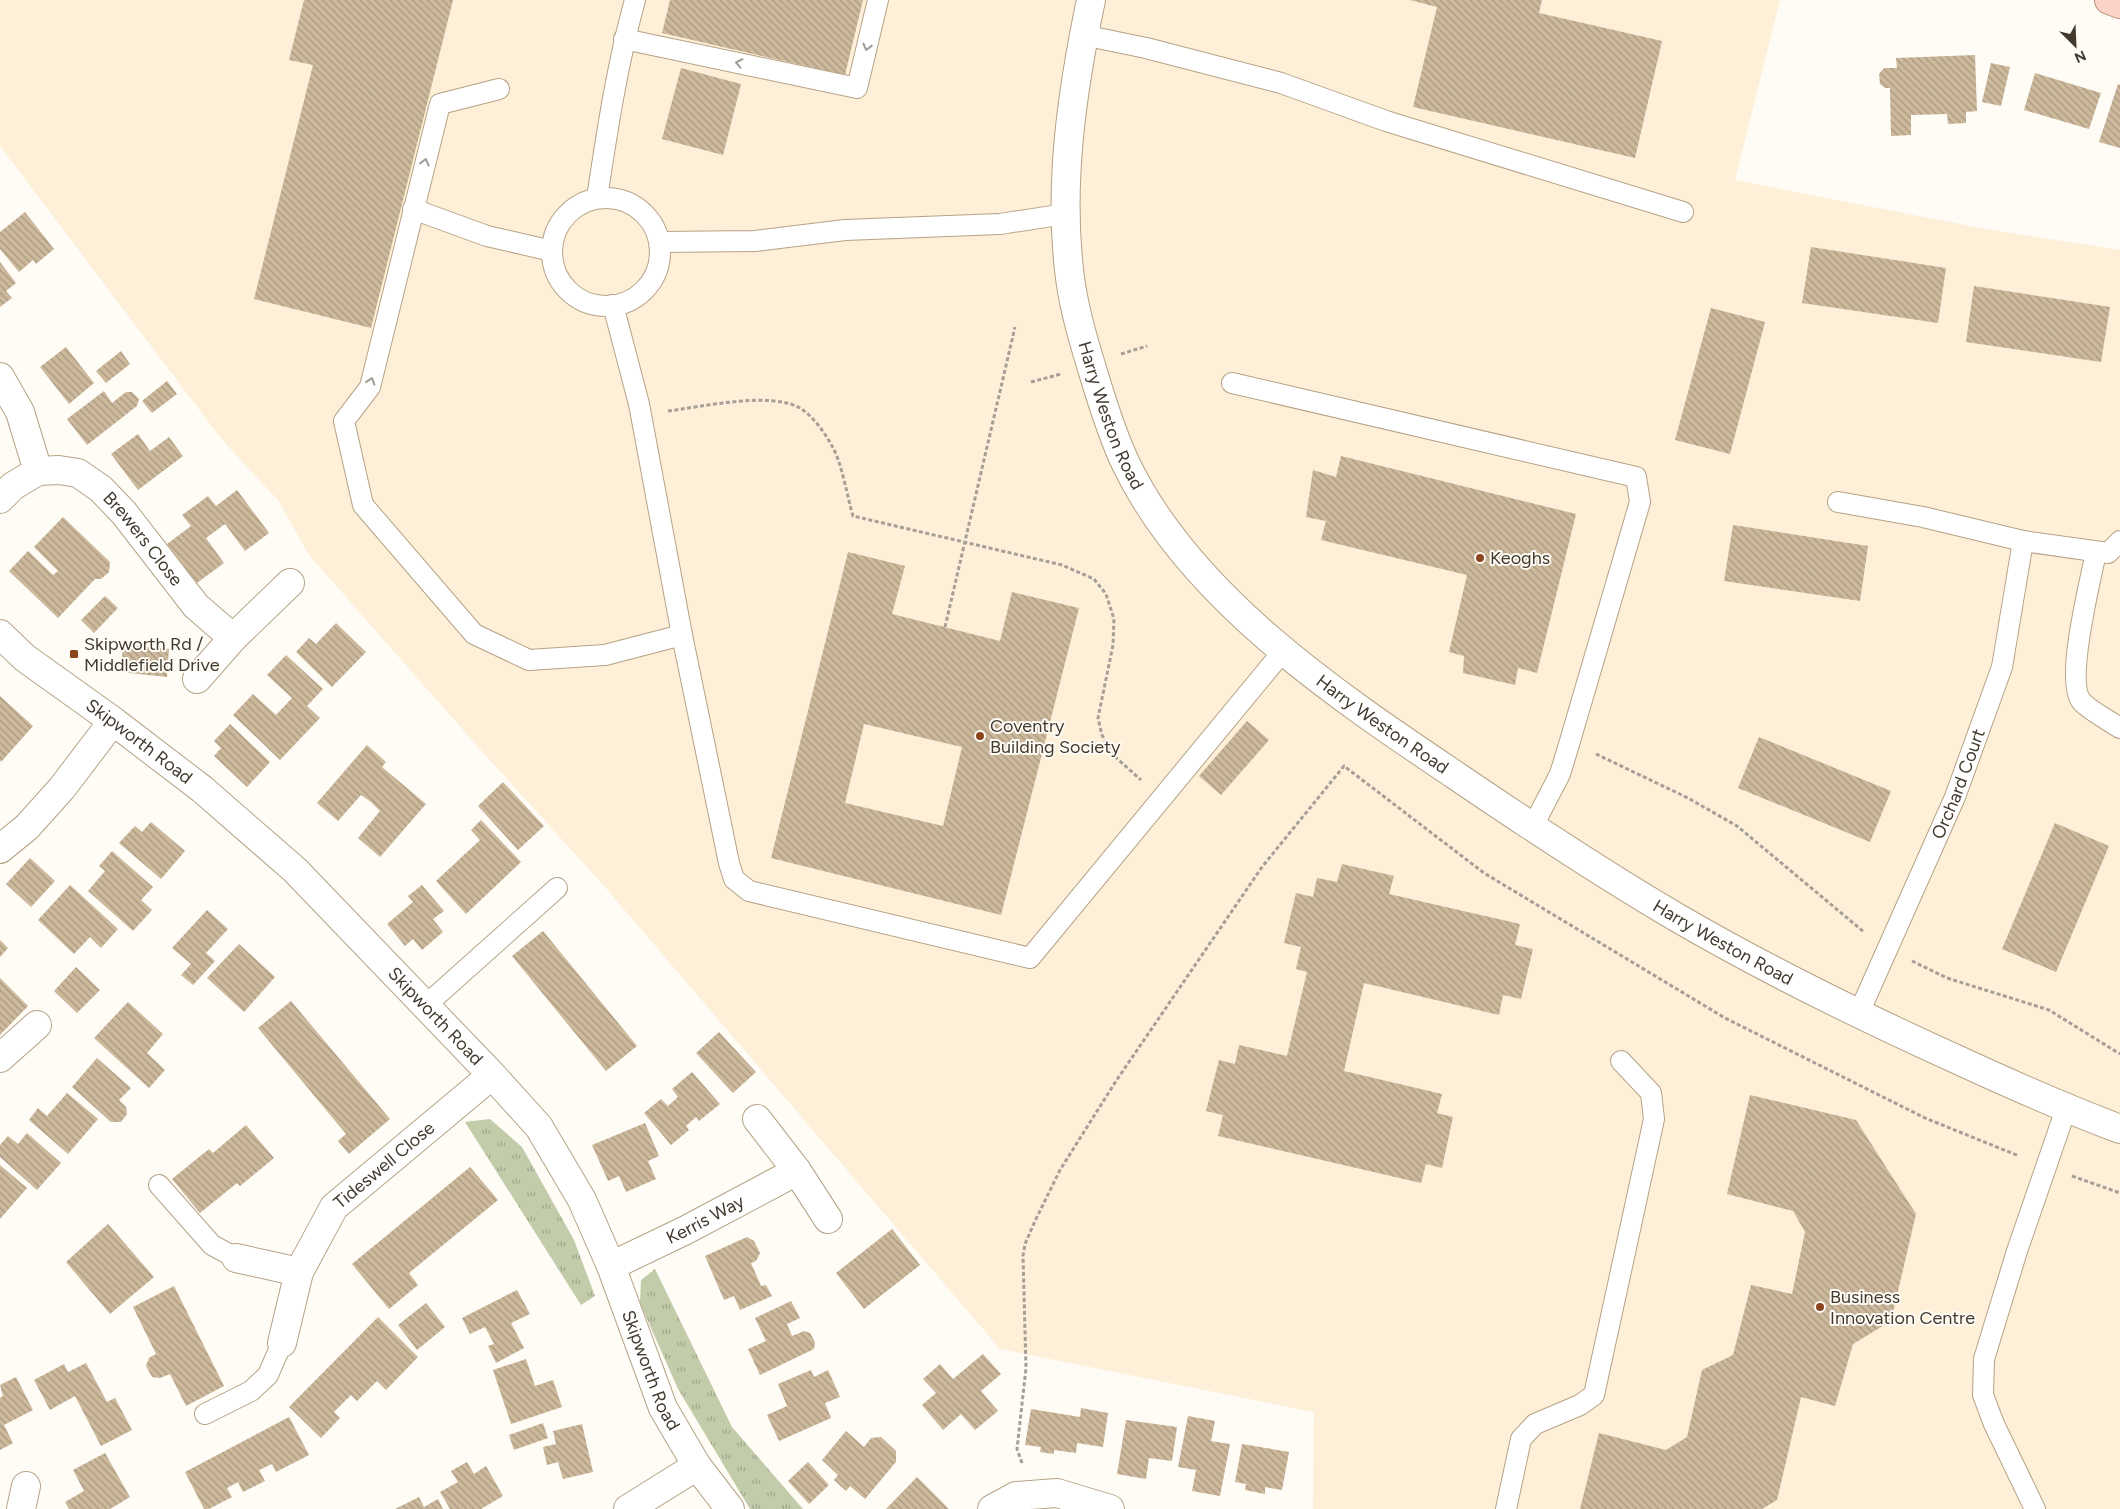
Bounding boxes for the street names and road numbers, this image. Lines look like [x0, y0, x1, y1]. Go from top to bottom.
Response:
street label: Harry Weston Road [1073, 339, 1148, 494]
street label: Brewers Close [98, 487, 188, 591]
street label: Harry Weston Road [1312, 670, 1453, 778]
street label: Skipworth Road [82, 694, 197, 789]
street label: Orchard Court [1927, 726, 1990, 842]
street label: Harry Weston Road [1649, 895, 1797, 990]
street label: Skipworth Road [383, 963, 488, 1070]
street label: Tideswell Close [329, 1117, 439, 1214]
street label: Kerris Way [663, 1190, 748, 1249]
street label: Skipworth Road [617, 1307, 685, 1434]

